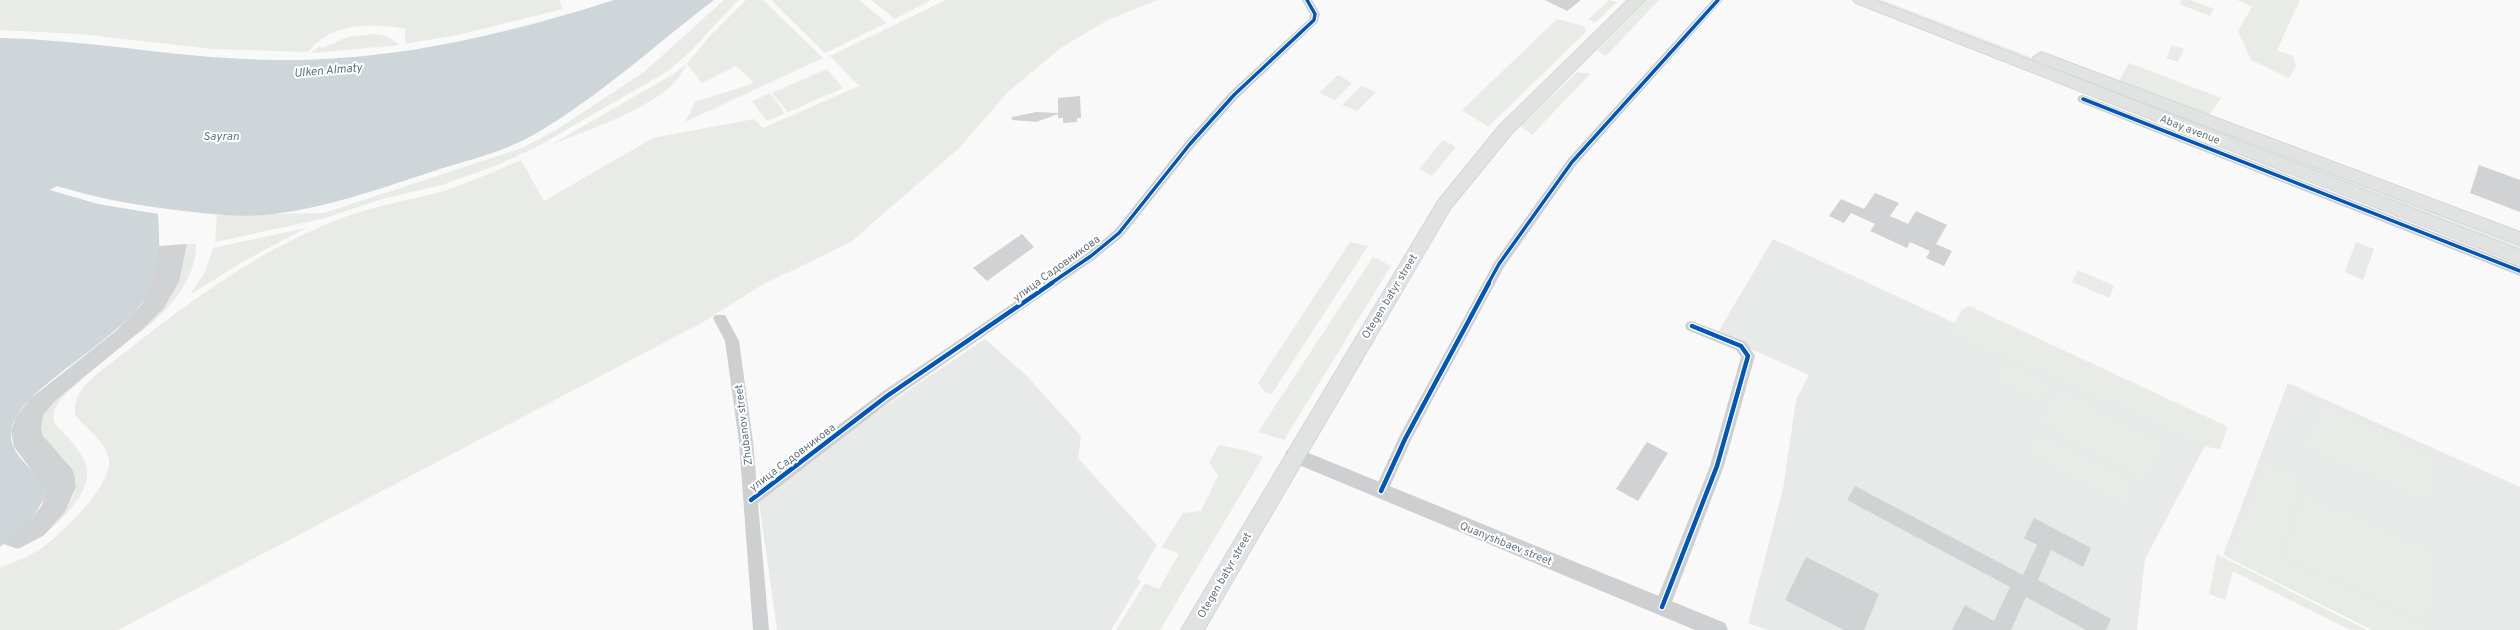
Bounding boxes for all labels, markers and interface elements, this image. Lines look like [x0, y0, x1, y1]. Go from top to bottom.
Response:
water label: Ulken Almaty [293, 60, 364, 82]
street label: Abay avenue [2157, 112, 2222, 148]
water label: Sayran [203, 129, 239, 145]
street label: улица Садовникова [1010, 232, 1103, 305]
street label: Otegen batyr street [1359, 251, 1421, 342]
street label: Zhubanov street [732, 384, 756, 466]
street label: улица Садовникова [747, 421, 839, 495]
street label: Quanyshbaev street [1457, 519, 1554, 569]
street label: Otegen batyr street [1195, 530, 1255, 621]

